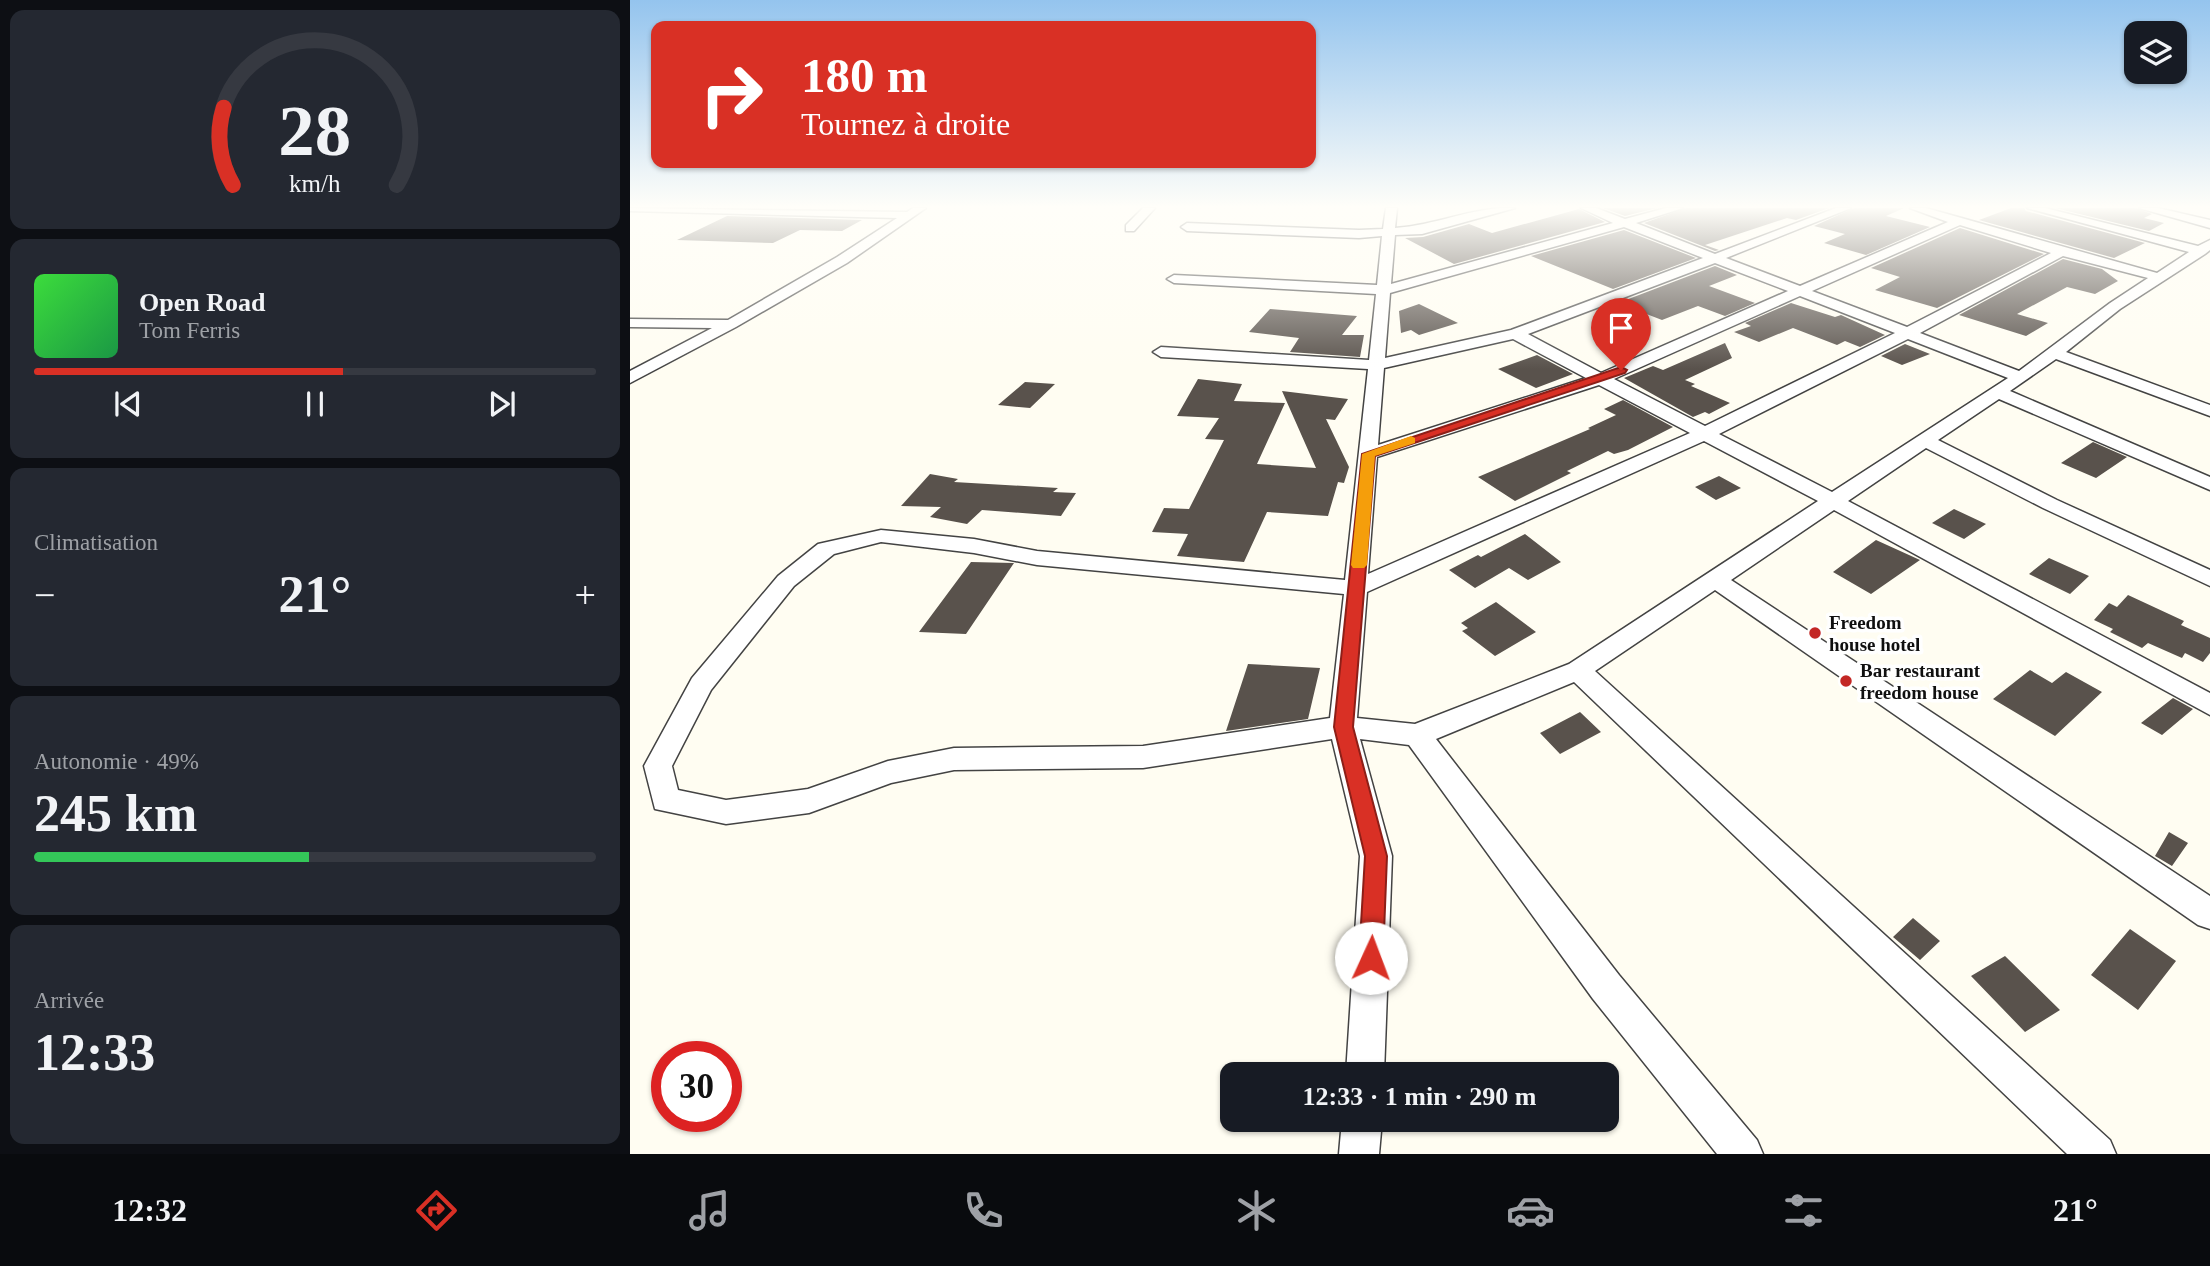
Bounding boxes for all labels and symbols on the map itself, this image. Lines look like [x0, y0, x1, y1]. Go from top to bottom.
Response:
pin [1591, 298, 1651, 370]
place label: Freedom house hotel [1829, 612, 1920, 655]
marker: Freedom house hotel [1807, 625, 1823, 641]
place label: Bar restaurant freedom house [1860, 660, 1981, 703]
marker: Bar restaurant freedom house [1838, 673, 1854, 689]
position arrow [1334, 921, 1408, 995]
speed limit sign: 30 [651, 1041, 742, 1132]

